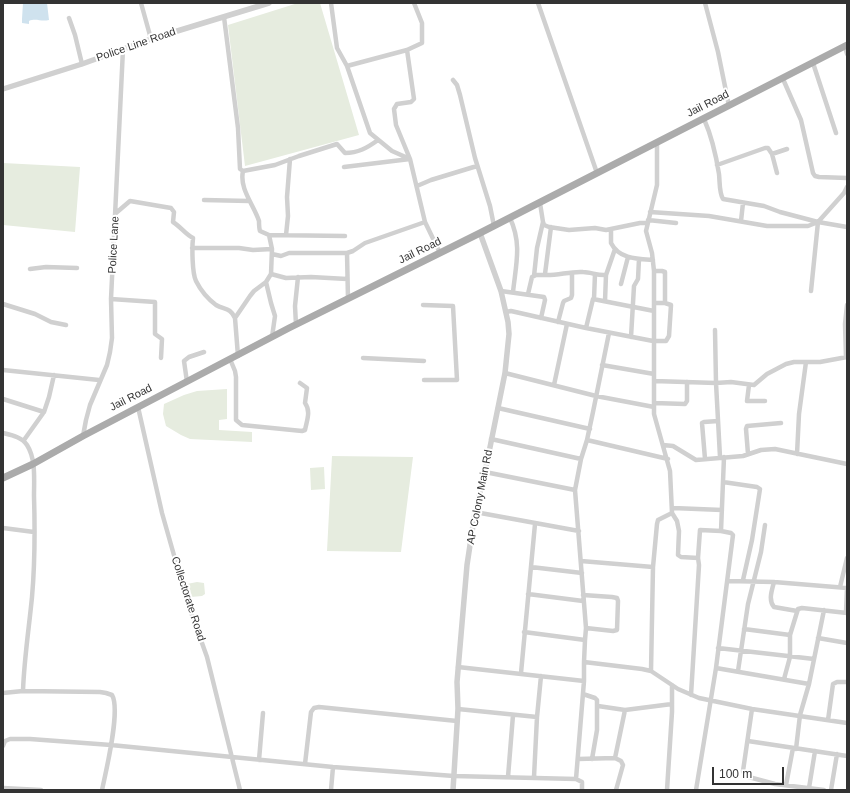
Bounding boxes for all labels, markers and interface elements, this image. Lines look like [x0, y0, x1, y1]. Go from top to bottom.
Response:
street label: Police Line Road [95, 25, 177, 65]
street label: Jail Road [685, 88, 731, 120]
street label: Police Lane [106, 216, 122, 274]
street label: Jail Road [396, 235, 444, 267]
street label: Jail Road [108, 382, 154, 414]
street label: AP Colony Main Rd [464, 449, 496, 545]
street label: Collectorate Road [168, 555, 208, 643]
scale bar [714, 759, 786, 785]
text: 100 m [719, 767, 752, 781]

